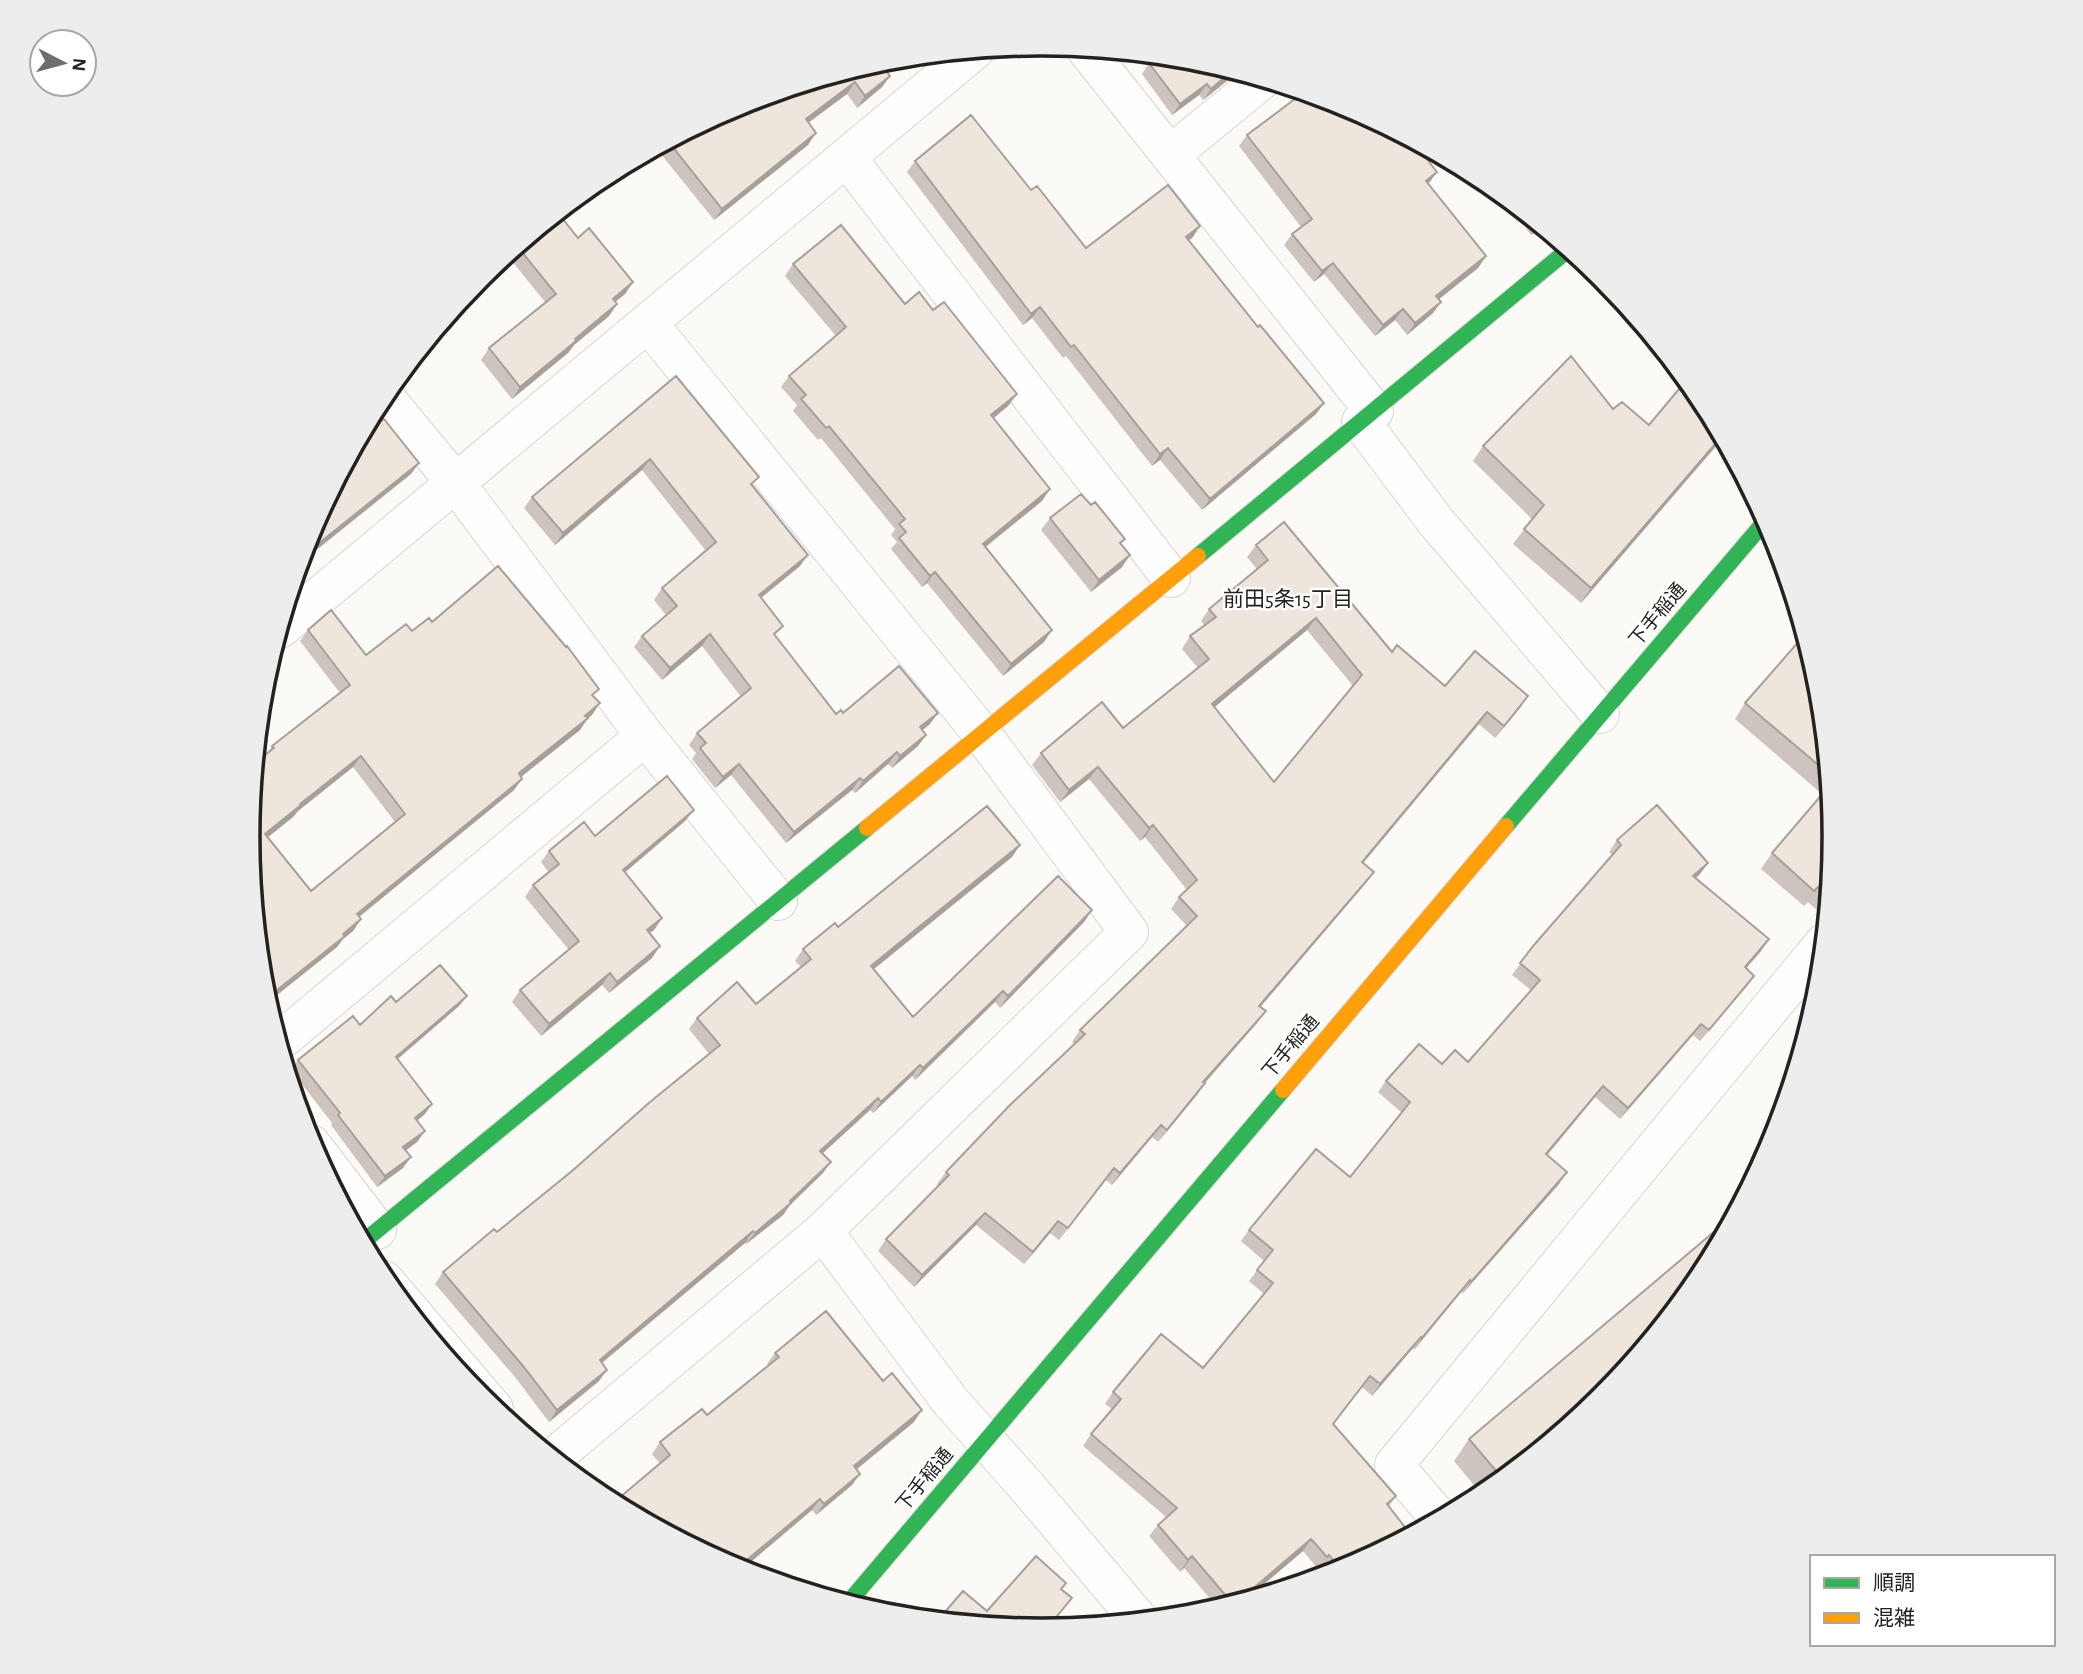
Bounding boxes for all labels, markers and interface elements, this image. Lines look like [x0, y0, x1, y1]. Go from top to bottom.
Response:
north arrow [28, 28, 98, 98]
text: N [68, 57, 89, 72]
street label: 下手稲通 [1626, 579, 1690, 650]
district label: 前田5条15丁目 [1223, 588, 1353, 610]
street label: 下手稲通 [1259, 1011, 1323, 1082]
street label: 下手稲通 [893, 1444, 957, 1515]
legend [1810, 1555, 2055, 1646]
text: 順調 [1873, 1572, 1915, 1594]
text: 混雑 [1873, 1607, 1915, 1629]

